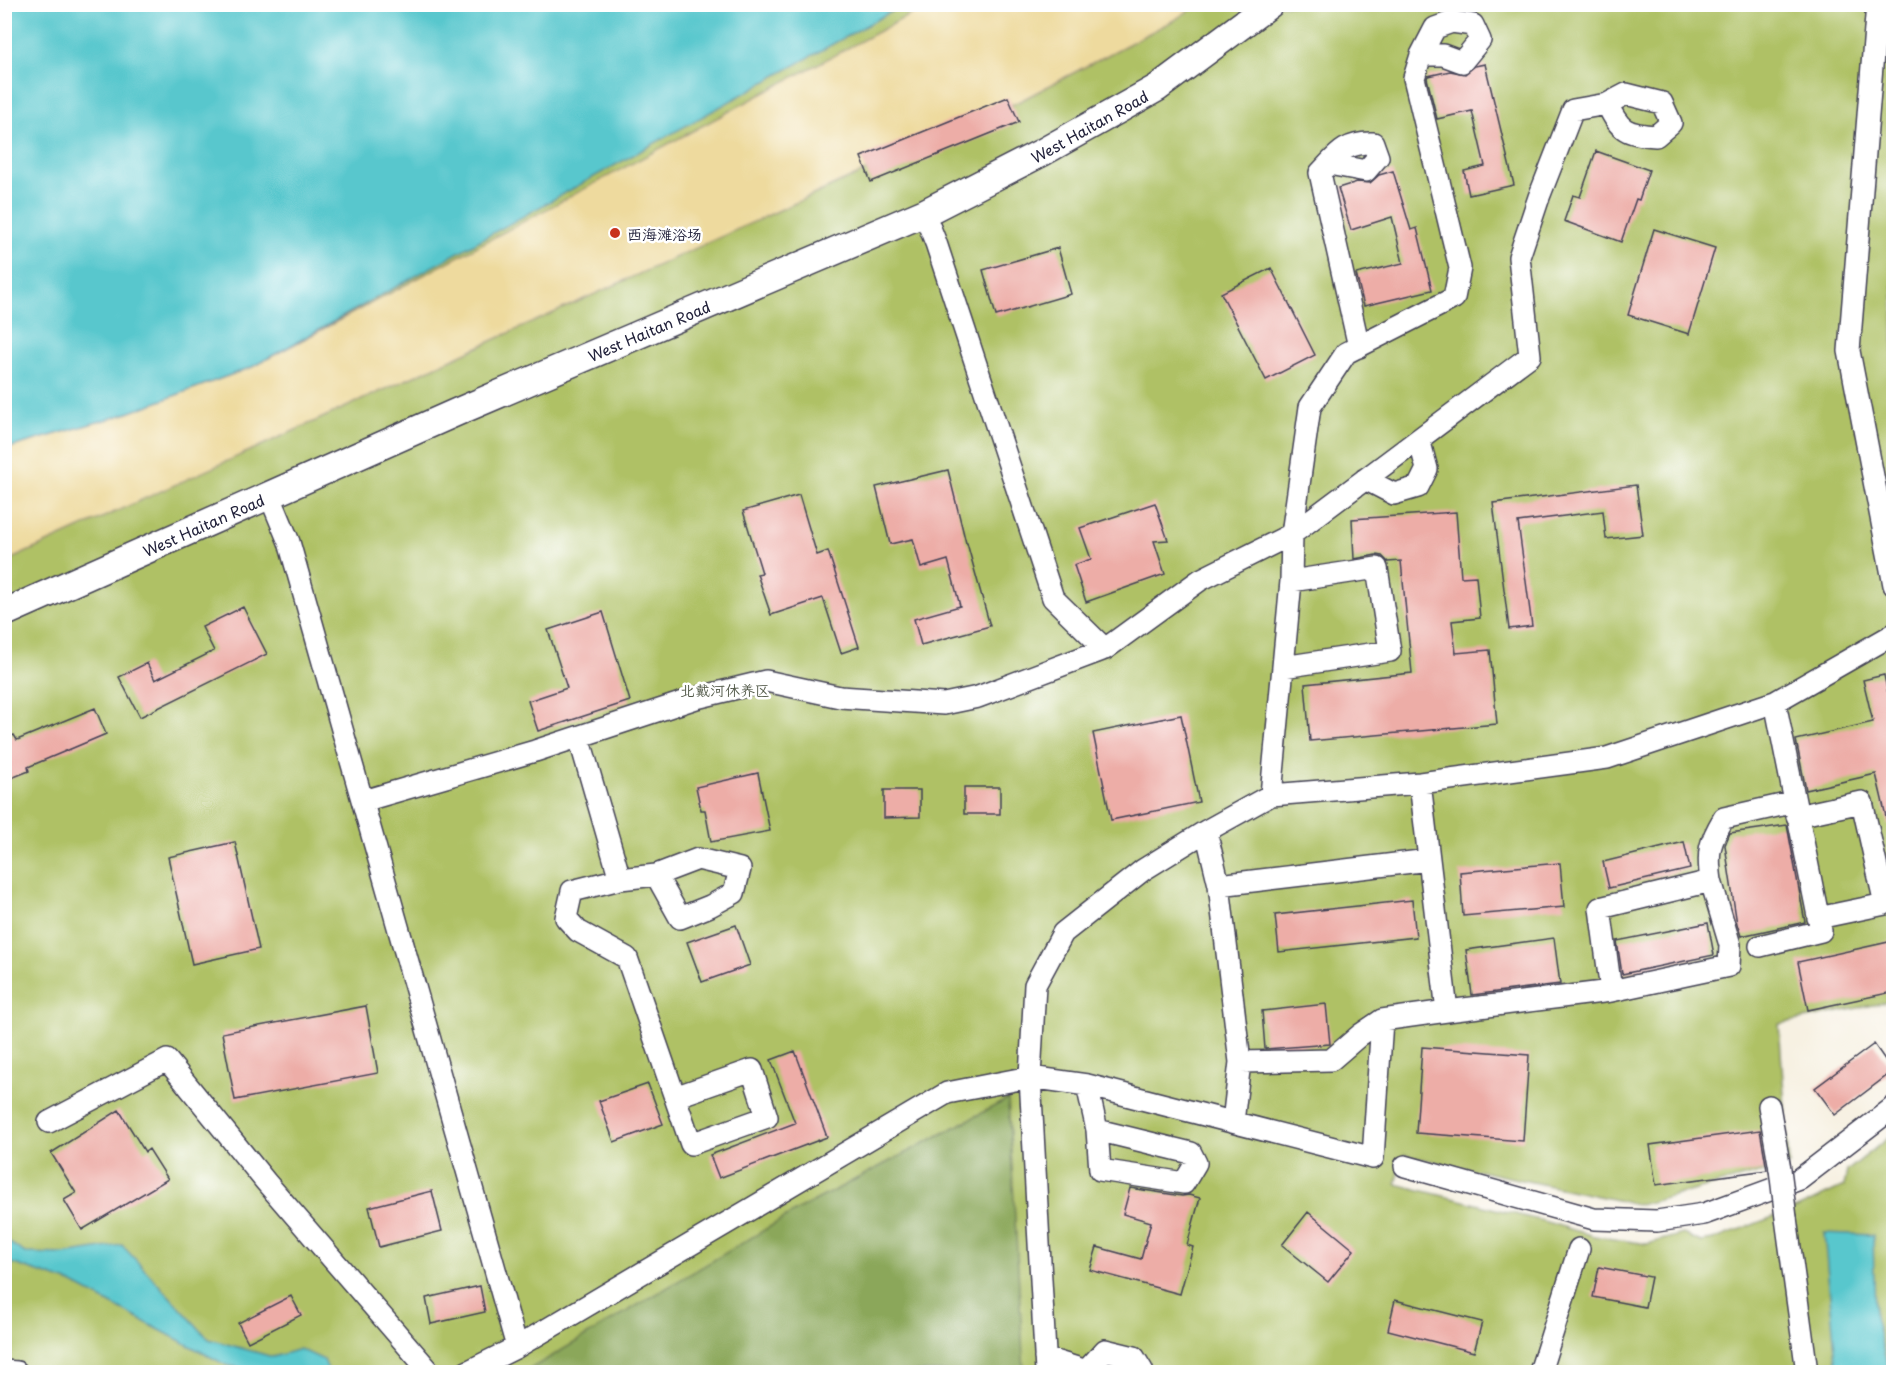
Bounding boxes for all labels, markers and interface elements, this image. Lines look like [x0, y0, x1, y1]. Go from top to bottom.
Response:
street label: West Haitan Road [1027, 84, 1152, 168]
place label: 西海滩浴场 [627, 222, 702, 245]
marker: 西海滩浴场 [608, 226, 622, 240]
street label: West Haitan Road [584, 294, 714, 367]
street label: West Haitan Road [139, 488, 268, 562]
park label: 北戴河休养区 [680, 678, 770, 701]

